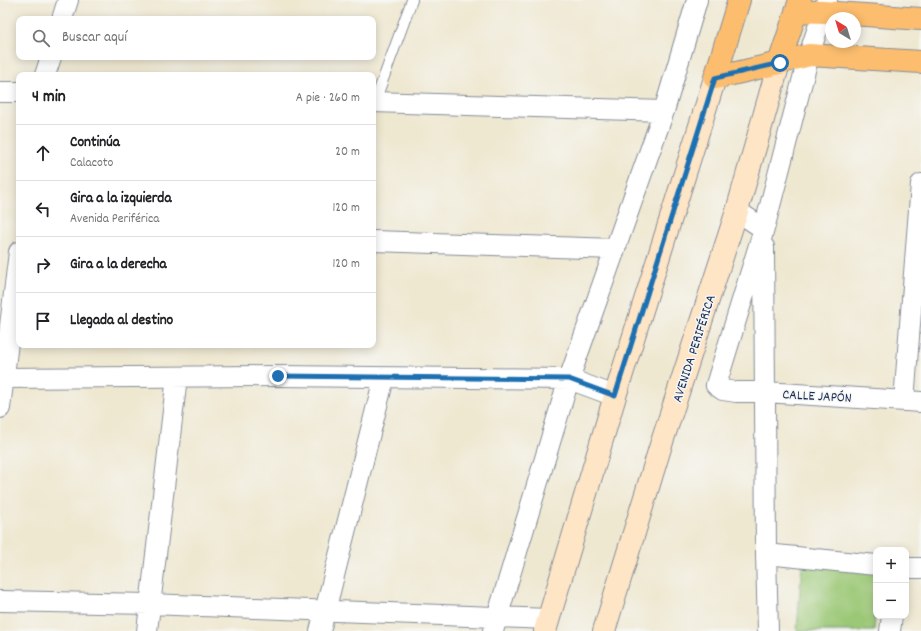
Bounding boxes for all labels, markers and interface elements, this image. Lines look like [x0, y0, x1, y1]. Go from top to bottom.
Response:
north arrow [825, 12, 861, 48]
search box [16, 16, 376, 60]
icon: search [30, 27, 52, 49]
text: Buscar aquí [62, 27, 127, 49]
route start [771, 54, 789, 72]
text: 4 min [32, 86, 66, 110]
text: A pie · 260 m [296, 89, 360, 108]
text: Continúa [70, 132, 120, 154]
icon: ahead [32, 142, 54, 164]
text: 20 m [335, 143, 360, 162]
text: Calacoto [70, 154, 113, 173]
text: Gira a la izquierda [70, 188, 171, 210]
icon: left [32, 198, 54, 220]
text: 120 m [332, 199, 360, 218]
text: Avenida Periférica [70, 210, 159, 229]
icon: right [32, 254, 54, 276]
text: Gira a la derecha [70, 254, 167, 276]
text: 120 m [332, 255, 360, 274]
street label: AVENIDA PERIFÉRICA [668, 292, 722, 405]
icon: arrive [32, 310, 54, 332]
text: Llegada al destino [70, 310, 173, 332]
route end [269, 367, 287, 385]
street label: CALLE JAPÓN [782, 385, 852, 409]
map controls [873, 547, 909, 619]
button: + [873, 547, 909, 583]
button: − [873, 583, 909, 619]

